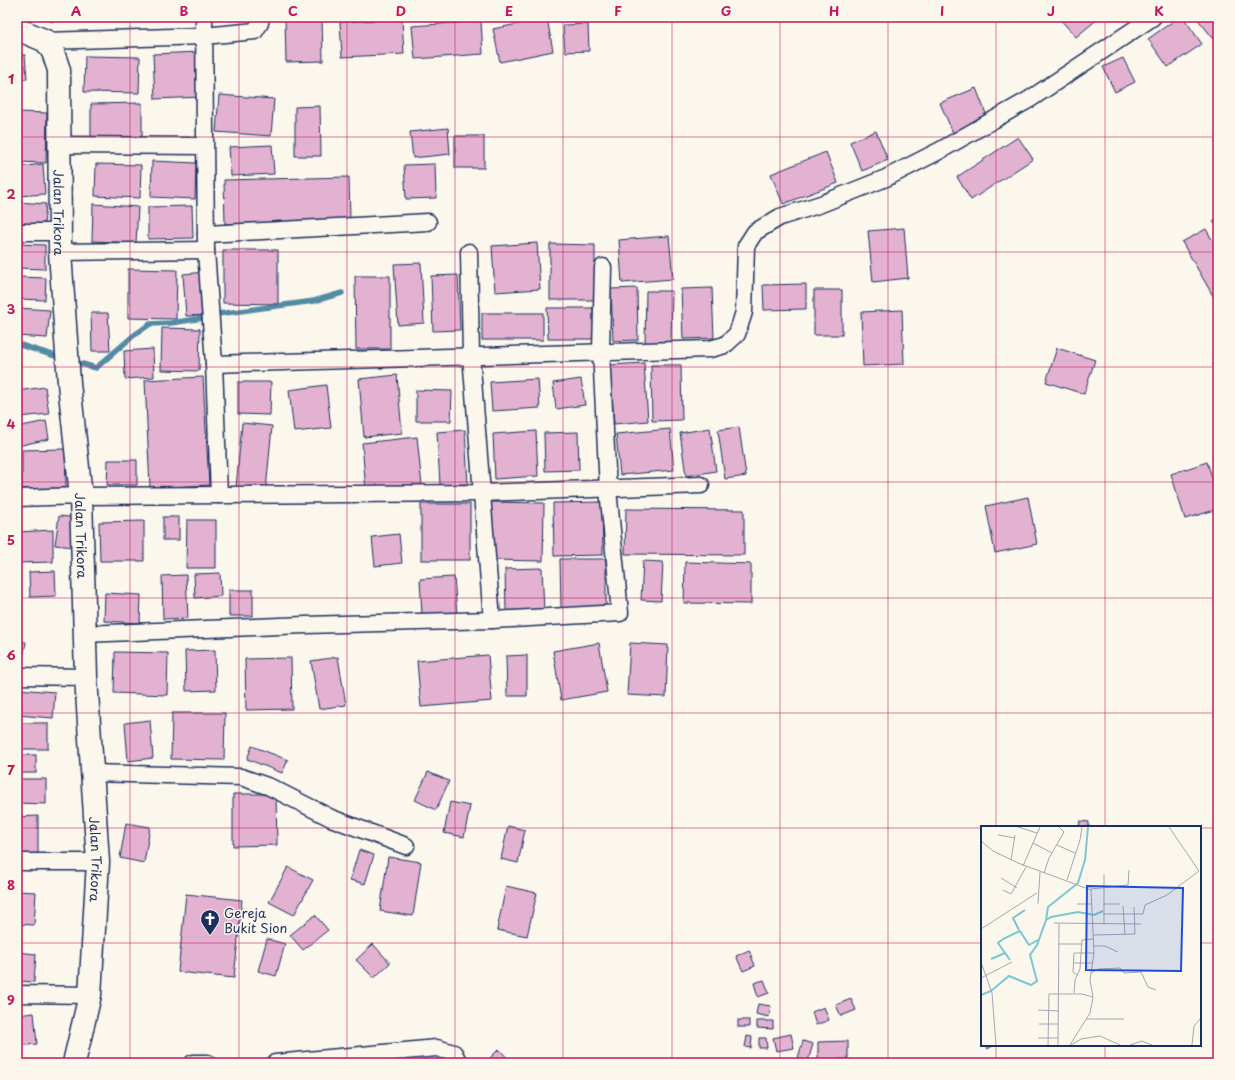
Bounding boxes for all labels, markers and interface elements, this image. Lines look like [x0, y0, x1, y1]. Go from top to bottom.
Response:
text: A [71, 1, 81, 20]
text: B [180, 1, 189, 20]
text: C [288, 1, 298, 20]
text: D [396, 1, 406, 20]
text: E [505, 1, 513, 20]
text: F [614, 1, 622, 20]
text: G [721, 1, 731, 20]
text: H [829, 1, 839, 20]
text: I [940, 1, 944, 20]
text: J [1047, 1, 1055, 20]
text: K [1154, 1, 1164, 20]
text: 1 [8, 69, 14, 88]
street label: Jalan Trikora [50, 170, 70, 256]
text: 2 [6, 184, 16, 203]
text: 3 [7, 299, 16, 318]
text: 4 [7, 414, 16, 433]
street label: Jalan Trikora [71, 492, 93, 580]
text: 5 [7, 530, 15, 549]
text: 6 [6, 645, 16, 664]
text: 7 [7, 760, 15, 779]
street label: Jalan Trikora [86, 816, 108, 903]
inset map [981, 826, 1201, 1046]
text: 8 [7, 875, 15, 894]
place label: Gereja Bukit Sion [224, 903, 287, 937]
church icon: Gereja Bukit Sion [199, 908, 221, 936]
text: 9 [7, 990, 15, 1009]

